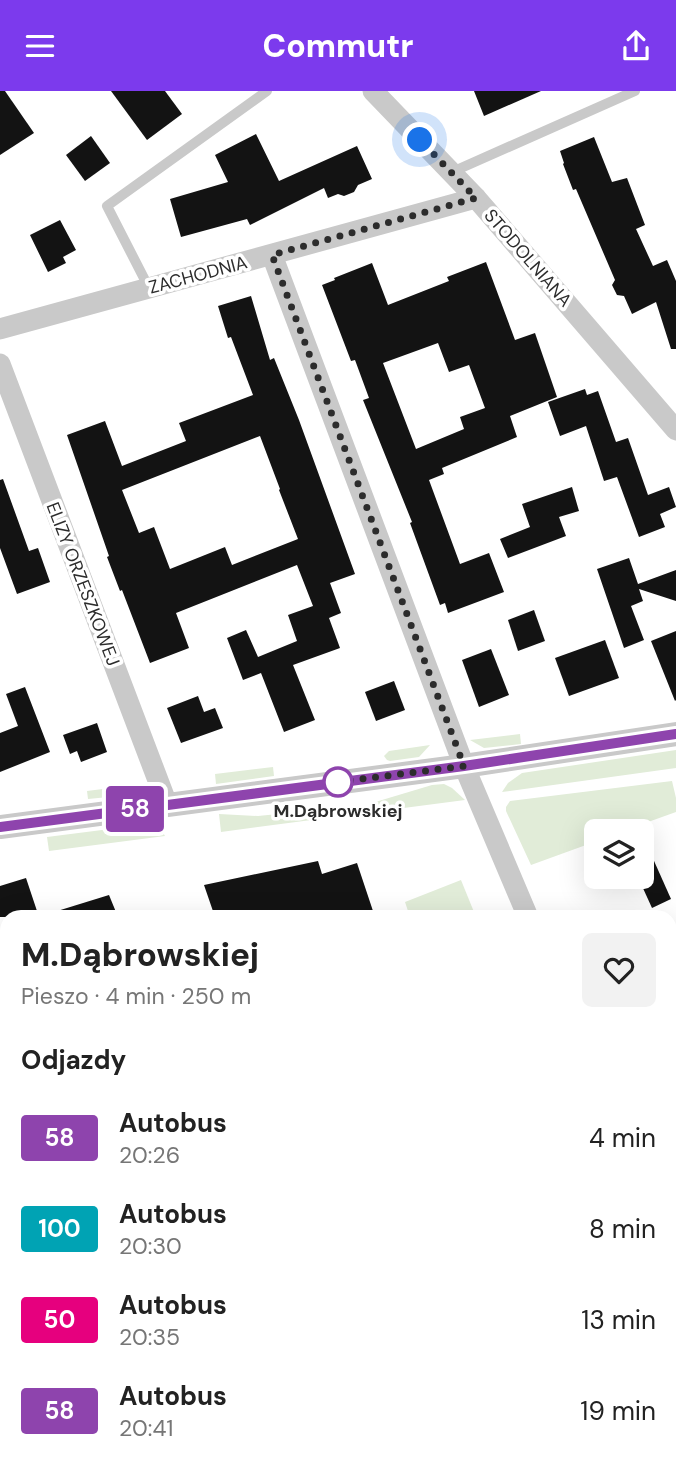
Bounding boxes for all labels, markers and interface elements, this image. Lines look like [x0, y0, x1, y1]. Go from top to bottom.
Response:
text: Commutr [263, 25, 413, 67]
icon: menu [21, 27, 59, 65]
icon: share [617, 27, 655, 65]
your location [402, 122, 437, 157]
street label: STODOLNIANA [479, 204, 577, 312]
street label: ZACHODNIA [146, 250, 250, 300]
street label: ELIZY ORZESZKOWEJ [41, 499, 125, 669]
marker: M.Dąbrowskiej [323, 767, 353, 797]
line badge: 58 [104, 786, 166, 832]
text: 58 [120, 793, 150, 824]
place label: M.Dąbrowskiej [274, 799, 402, 823]
map controls [584, 819, 654, 889]
button: layers [584, 819, 654, 889]
text: M.Dąbrowskiej [21, 933, 259, 976]
button: heart [582, 933, 656, 1007]
text: Pieszo · 4 min · 250 m [21, 981, 251, 1011]
text: Odjazdy [21, 1043, 126, 1077]
text: Autobus [119, 1106, 227, 1140]
text: 4 min [589, 1121, 656, 1155]
text: 58 [44, 1122, 75, 1153]
text: 20:26 [119, 1140, 180, 1170]
text: Autobus [119, 1197, 227, 1231]
text: 8 min [589, 1212, 656, 1246]
text: 100 [38, 1213, 81, 1244]
text: 20:30 [119, 1231, 182, 1261]
text: Autobus [119, 1288, 227, 1322]
text: 13 min [581, 1303, 656, 1337]
text: 50 [44, 1304, 75, 1335]
text: 20:35 [119, 1322, 180, 1352]
text: Autobus [119, 1379, 227, 1413]
text: 19 min [580, 1394, 656, 1428]
text: 58 [44, 1395, 75, 1426]
text: 20:41 [119, 1413, 174, 1443]

